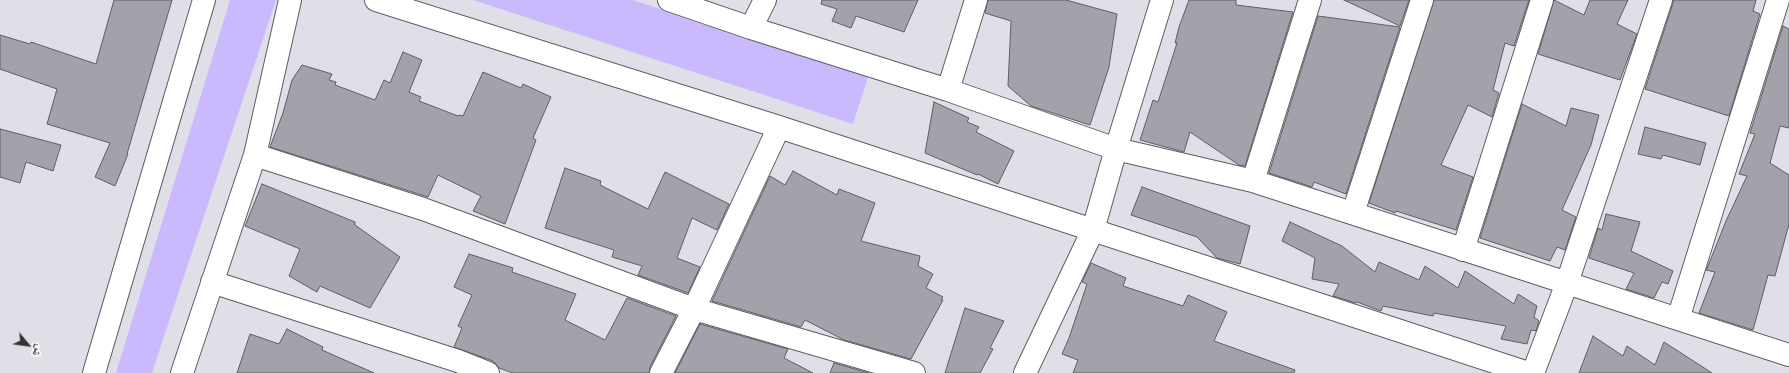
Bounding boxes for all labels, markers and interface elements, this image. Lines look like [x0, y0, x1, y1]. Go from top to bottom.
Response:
north arrow [8, 325, 48, 365]
text: ش [30, 342, 47, 359]

